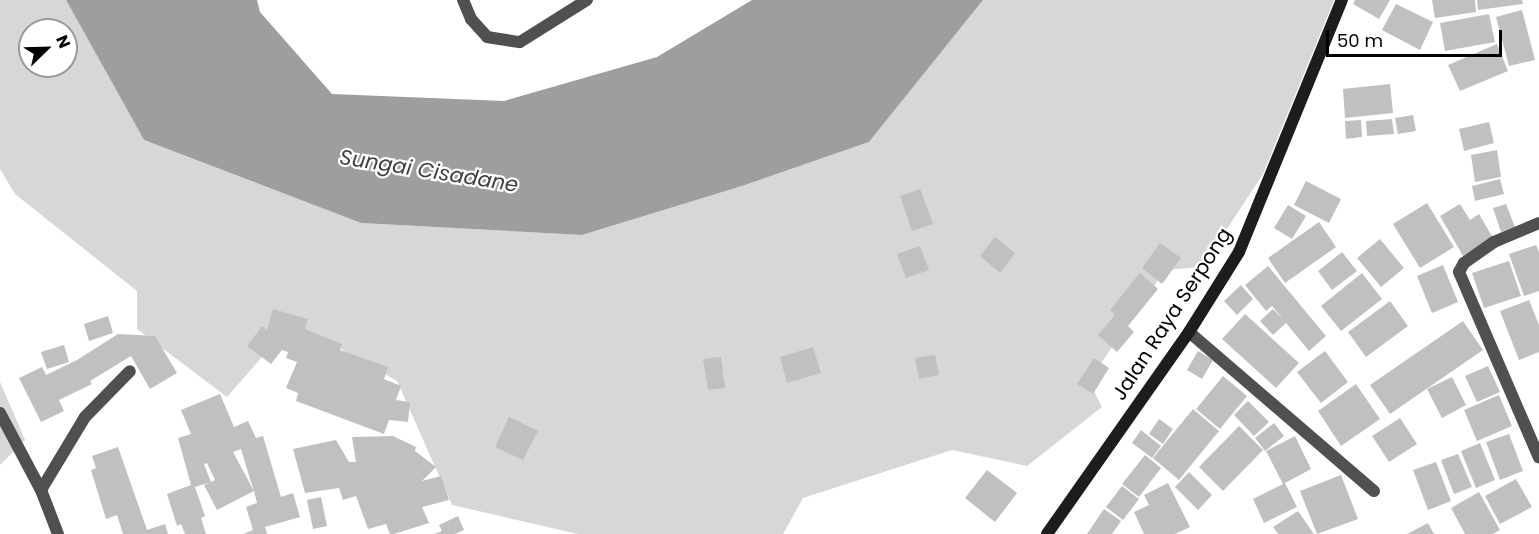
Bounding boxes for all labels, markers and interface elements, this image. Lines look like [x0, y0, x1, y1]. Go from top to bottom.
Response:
north arrow [18, 18, 78, 78]
scale bar [1329, 18, 1504, 56]
text: 50 m [1337, 28, 1383, 53]
text: N [50, 32, 76, 52]
water label: Sungai Cisadane [338, 144, 520, 198]
street label: Jalan Raya Serpong [1107, 223, 1237, 405]

